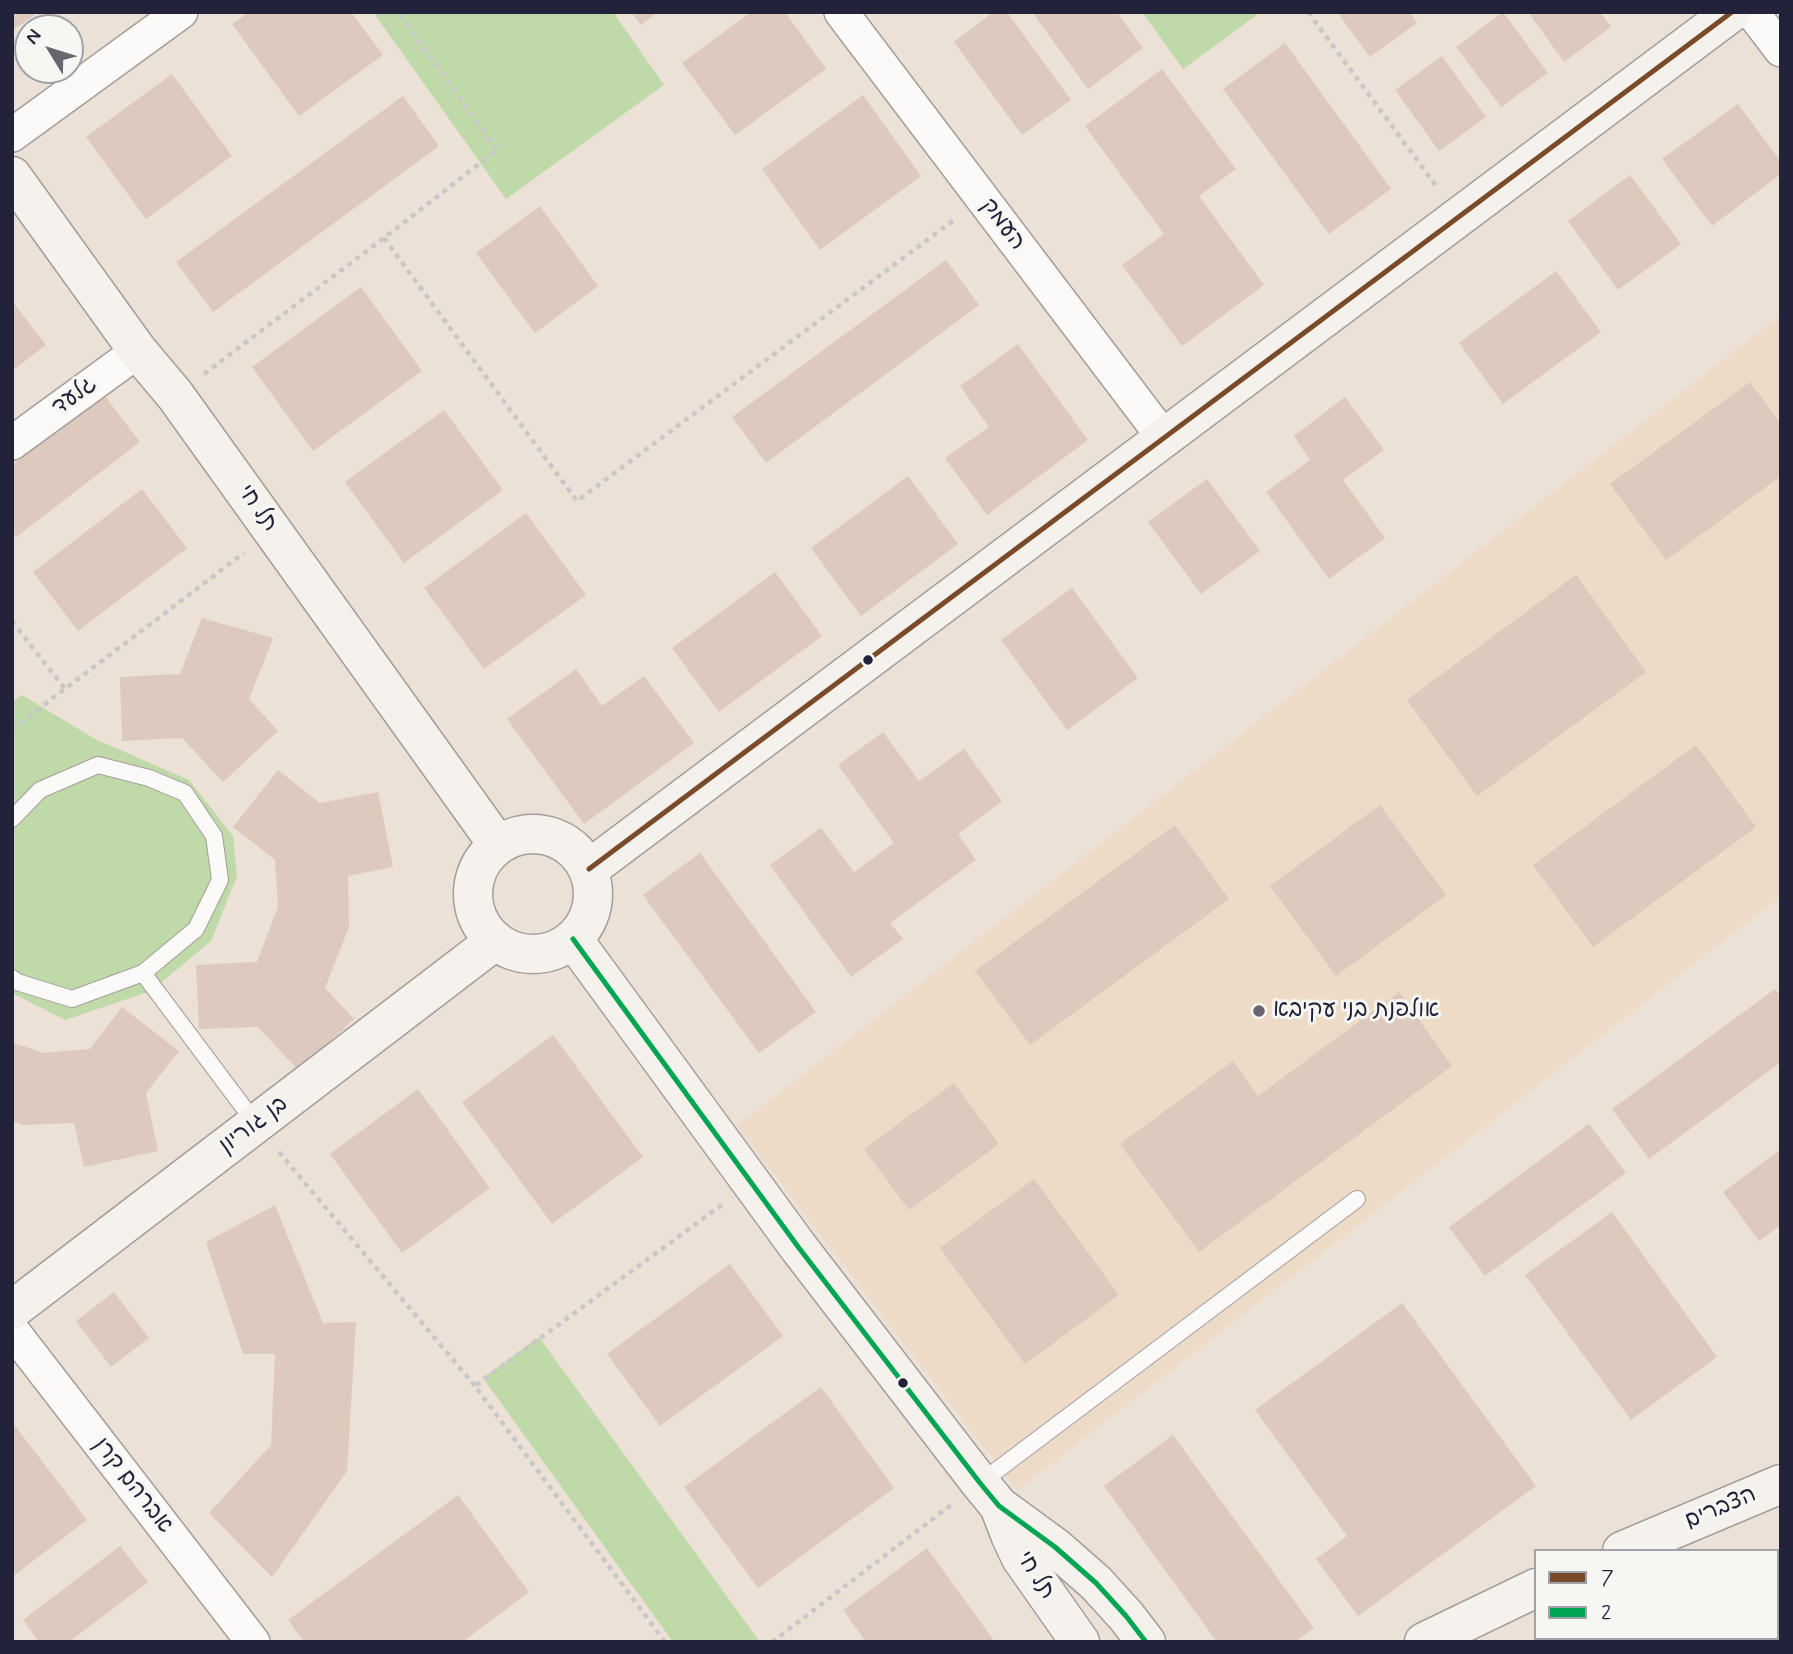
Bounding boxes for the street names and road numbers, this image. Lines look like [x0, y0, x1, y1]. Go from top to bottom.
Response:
street label: העמק [974, 194, 1030, 256]
street label: גלעד [47, 372, 103, 422]
street label: תל חי [231, 480, 283, 538]
street label: בן גוריון [214, 1091, 294, 1161]
street label: אברהם קרן [86, 1433, 178, 1539]
street label: הצברים [1681, 1482, 1761, 1536]
street label: תל חי [1009, 1547, 1061, 1605]

